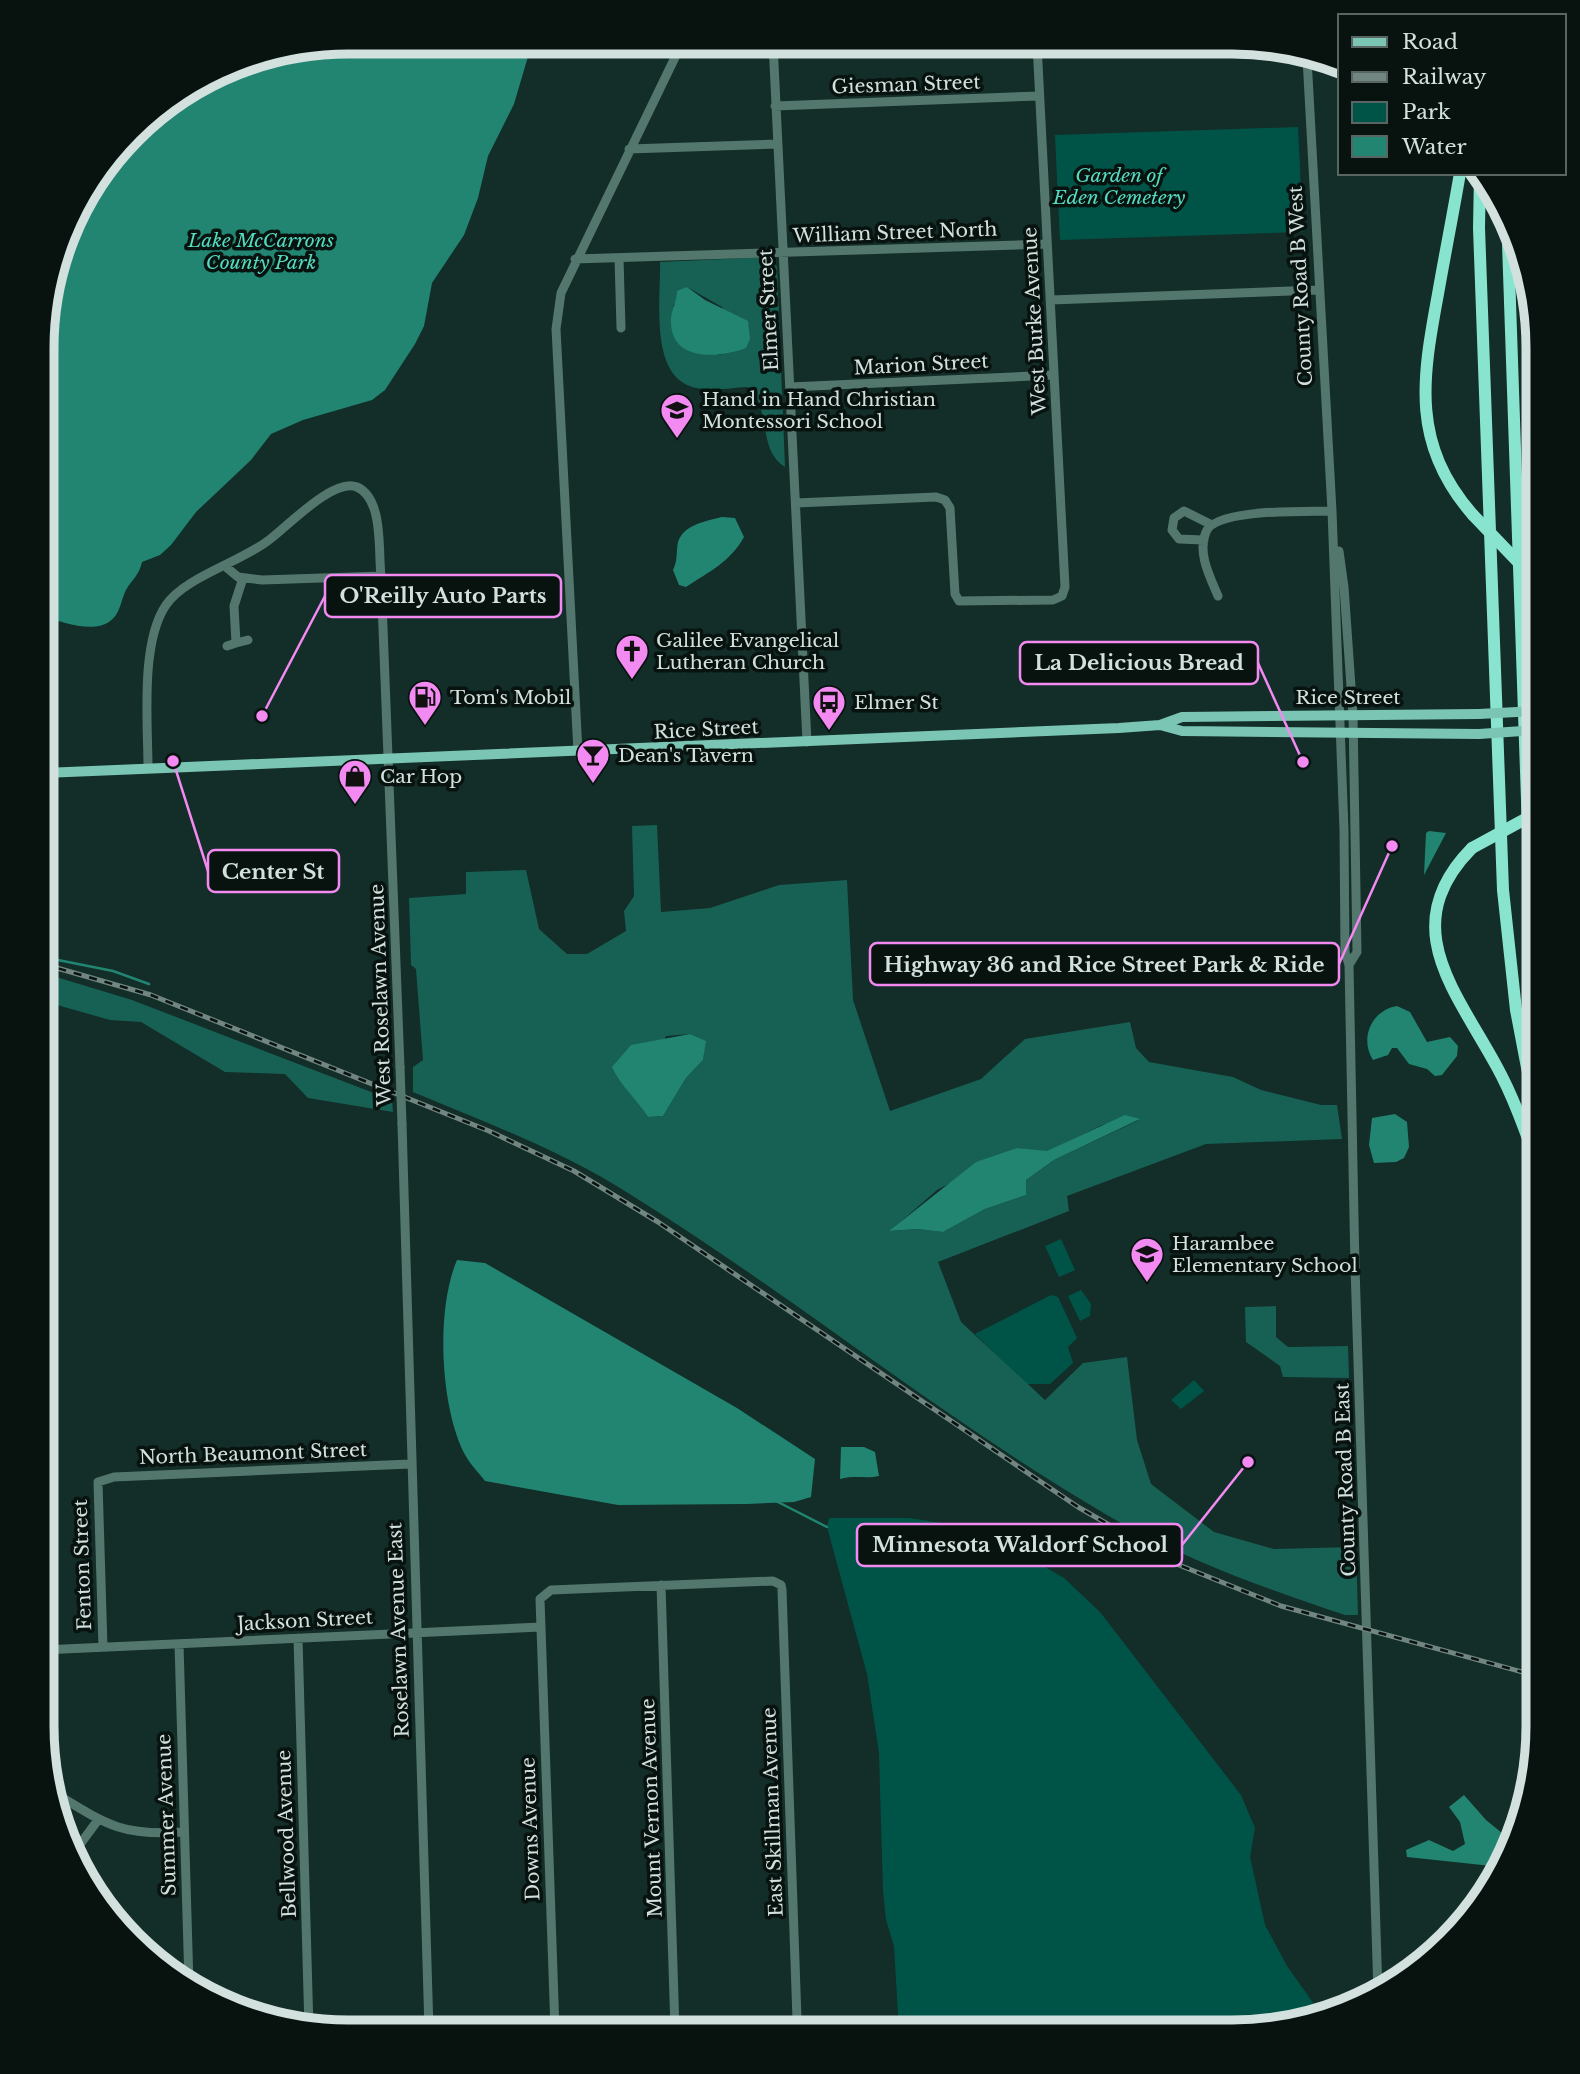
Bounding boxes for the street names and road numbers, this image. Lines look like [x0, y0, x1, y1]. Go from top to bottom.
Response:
street label: Giesman Street [831, 70, 982, 99]
street label: County Road B West [1284, 184, 1317, 387]
street label: William Street North [791, 217, 998, 248]
street label: West Burke Avenue [1018, 226, 1051, 417]
street label: Elmer Street [754, 247, 783, 372]
street label: Marion Street [853, 349, 990, 380]
street label: Rice Street [1295, 686, 1401, 709]
street label: Rice Street [653, 715, 760, 744]
street label: West Roselawn Avenue [365, 883, 396, 1108]
street label: County Road B East [1331, 1382, 1360, 1577]
street label: North Beaumont Street [139, 1438, 368, 1469]
street label: Fenton Street [69, 1498, 96, 1631]
street label: Roselawn Avenue East [383, 1521, 414, 1738]
street label: Jackson Street [234, 1605, 374, 1636]
street label: Mount Vernon Avenue [636, 1698, 667, 1918]
street label: East Skillman Avenue [757, 1707, 788, 1917]
street label: Summer Avenue [152, 1733, 181, 1896]
street label: Bellwood Avenue [272, 1749, 301, 1918]
street label: Downs Avenue [516, 1757, 545, 1901]

